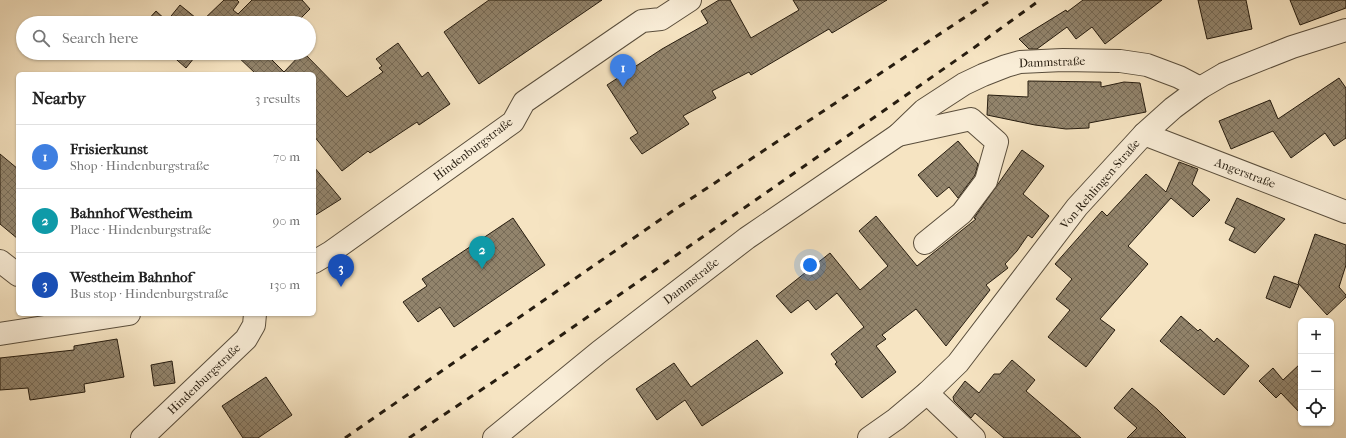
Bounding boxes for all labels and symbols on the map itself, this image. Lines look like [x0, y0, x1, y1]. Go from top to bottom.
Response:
pin: 1 [610, 54, 636, 87]
street label: Dammstraße [1019, 54, 1086, 70]
street label: Hindenburgstraße [431, 115, 515, 183]
street label: Von-Rehlingen-Straße [1057, 136, 1143, 232]
street label: Angerstraße [1212, 155, 1277, 191]
pin: 2 [469, 236, 495, 269]
pin: 3 [328, 254, 354, 287]
street label: Dammstraße [660, 255, 722, 307]
your location [800, 255, 820, 275]
street label: Hindenburgstraße [165, 341, 243, 417]

